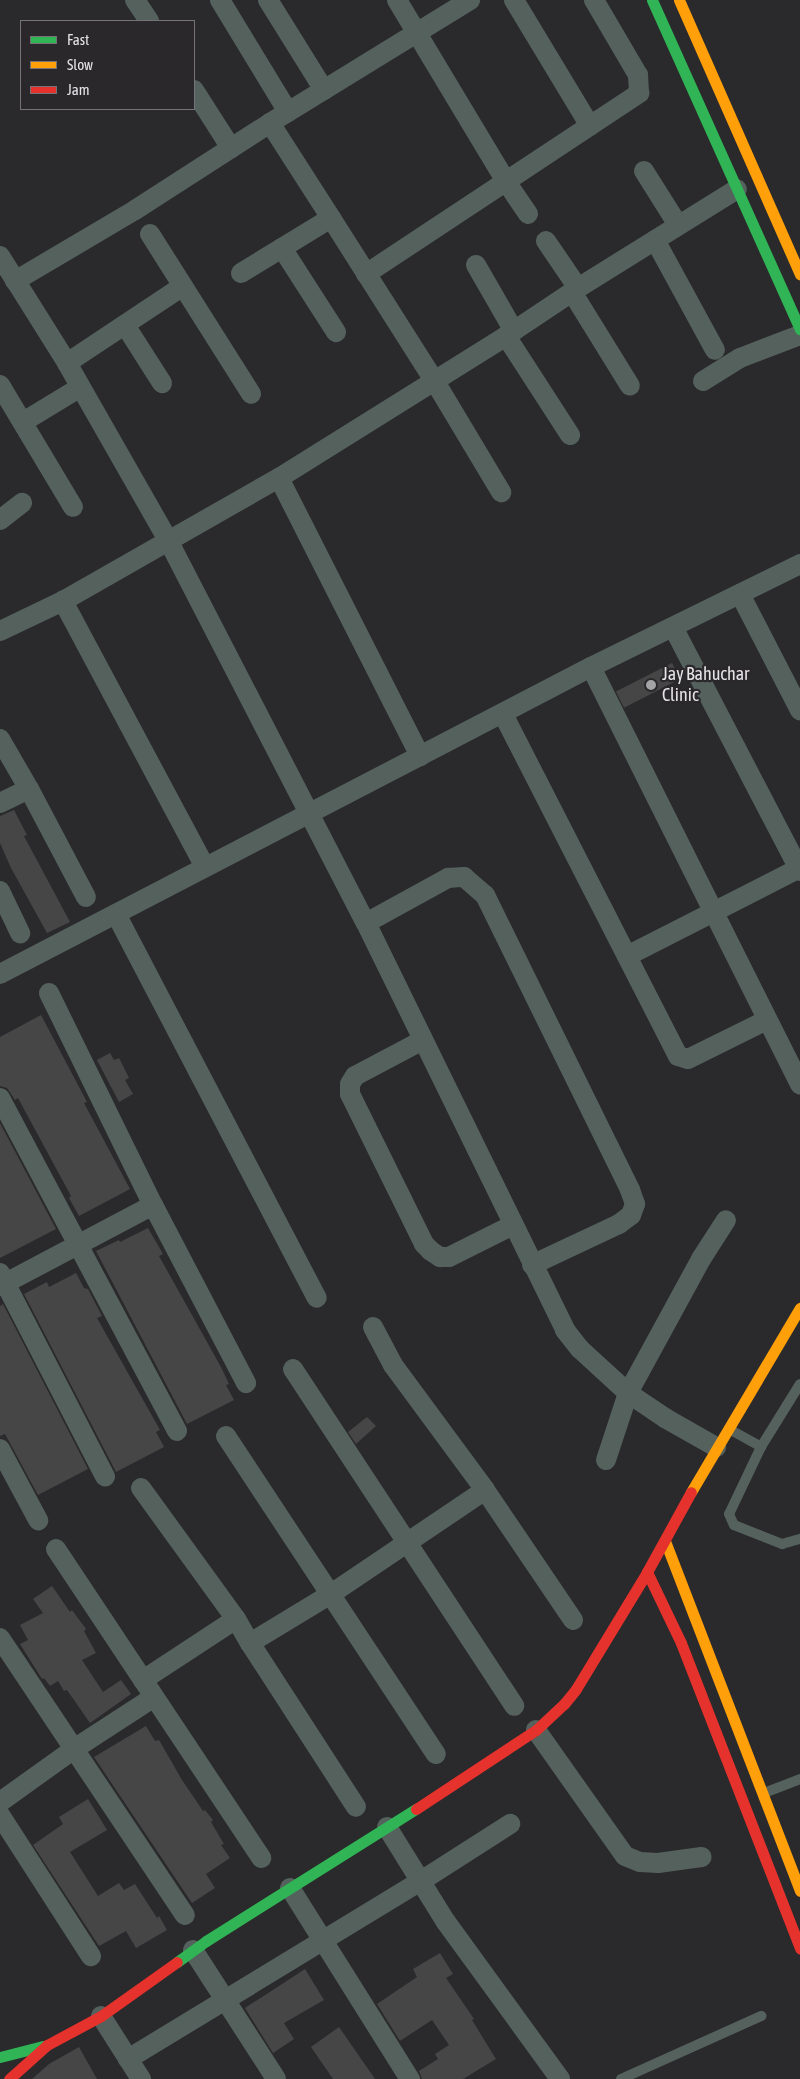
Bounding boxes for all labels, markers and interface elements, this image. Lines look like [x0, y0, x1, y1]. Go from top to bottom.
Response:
legend [20, 20, 195, 110]
text: Fast [67, 31, 89, 48]
text: Slow [67, 56, 93, 73]
text: Jam [67, 81, 90, 98]
place label: Jay Bahuchar Clinic [662, 664, 749, 706]
marker: Jay Bahuchar Clinic [644, 678, 658, 692]

